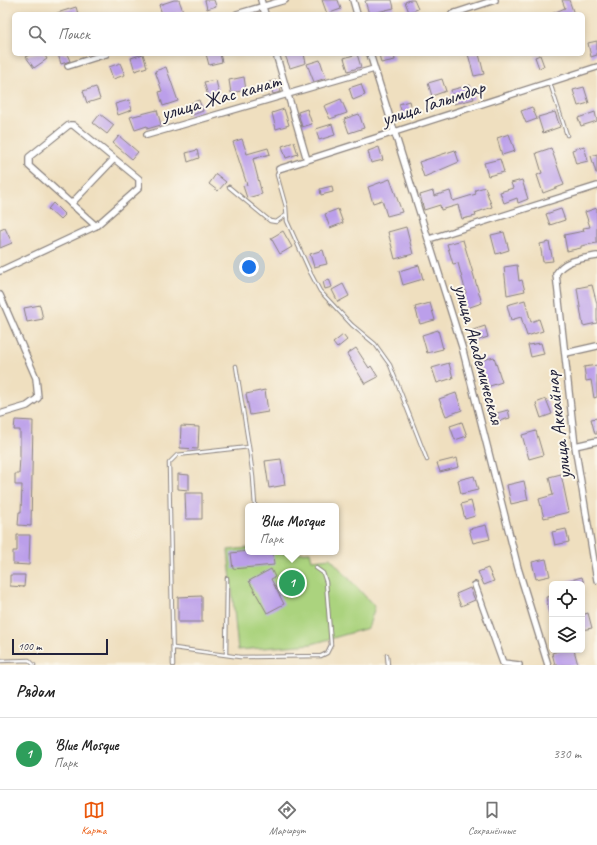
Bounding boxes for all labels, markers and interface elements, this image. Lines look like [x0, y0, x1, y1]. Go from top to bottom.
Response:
search box [12, 12, 585, 56]
icon: search [26, 23, 48, 45]
text: Поиск [58, 25, 90, 44]
street label: улица Жас канат [157, 68, 285, 126]
street label: улица Галымдар [377, 74, 489, 132]
your location [239, 257, 259, 277]
street label: улица Академическая [448, 280, 510, 429]
street label: улица Аккайнар [539, 368, 577, 482]
popup [245, 503, 339, 555]
text: 'Blue Mosque [260, 512, 324, 531]
text: Парк [260, 531, 283, 547]
pin: 1 [279, 568, 305, 598]
map controls [549, 581, 585, 653]
button: locate [549, 581, 585, 617]
button: layers [549, 617, 585, 653]
scale bar [12, 637, 108, 656]
text: 100 m [18, 639, 42, 653]
text: Рядом [16, 681, 54, 702]
text: 'Blue Mosque [54, 736, 118, 755]
text: 1 [26, 746, 32, 762]
text: 330 m [553, 746, 581, 762]
text: Парк [54, 755, 77, 771]
tab: Карта [81, 799, 106, 837]
tab: Маршрут [269, 799, 305, 837]
tab: Сохранённые [468, 799, 516, 837]

